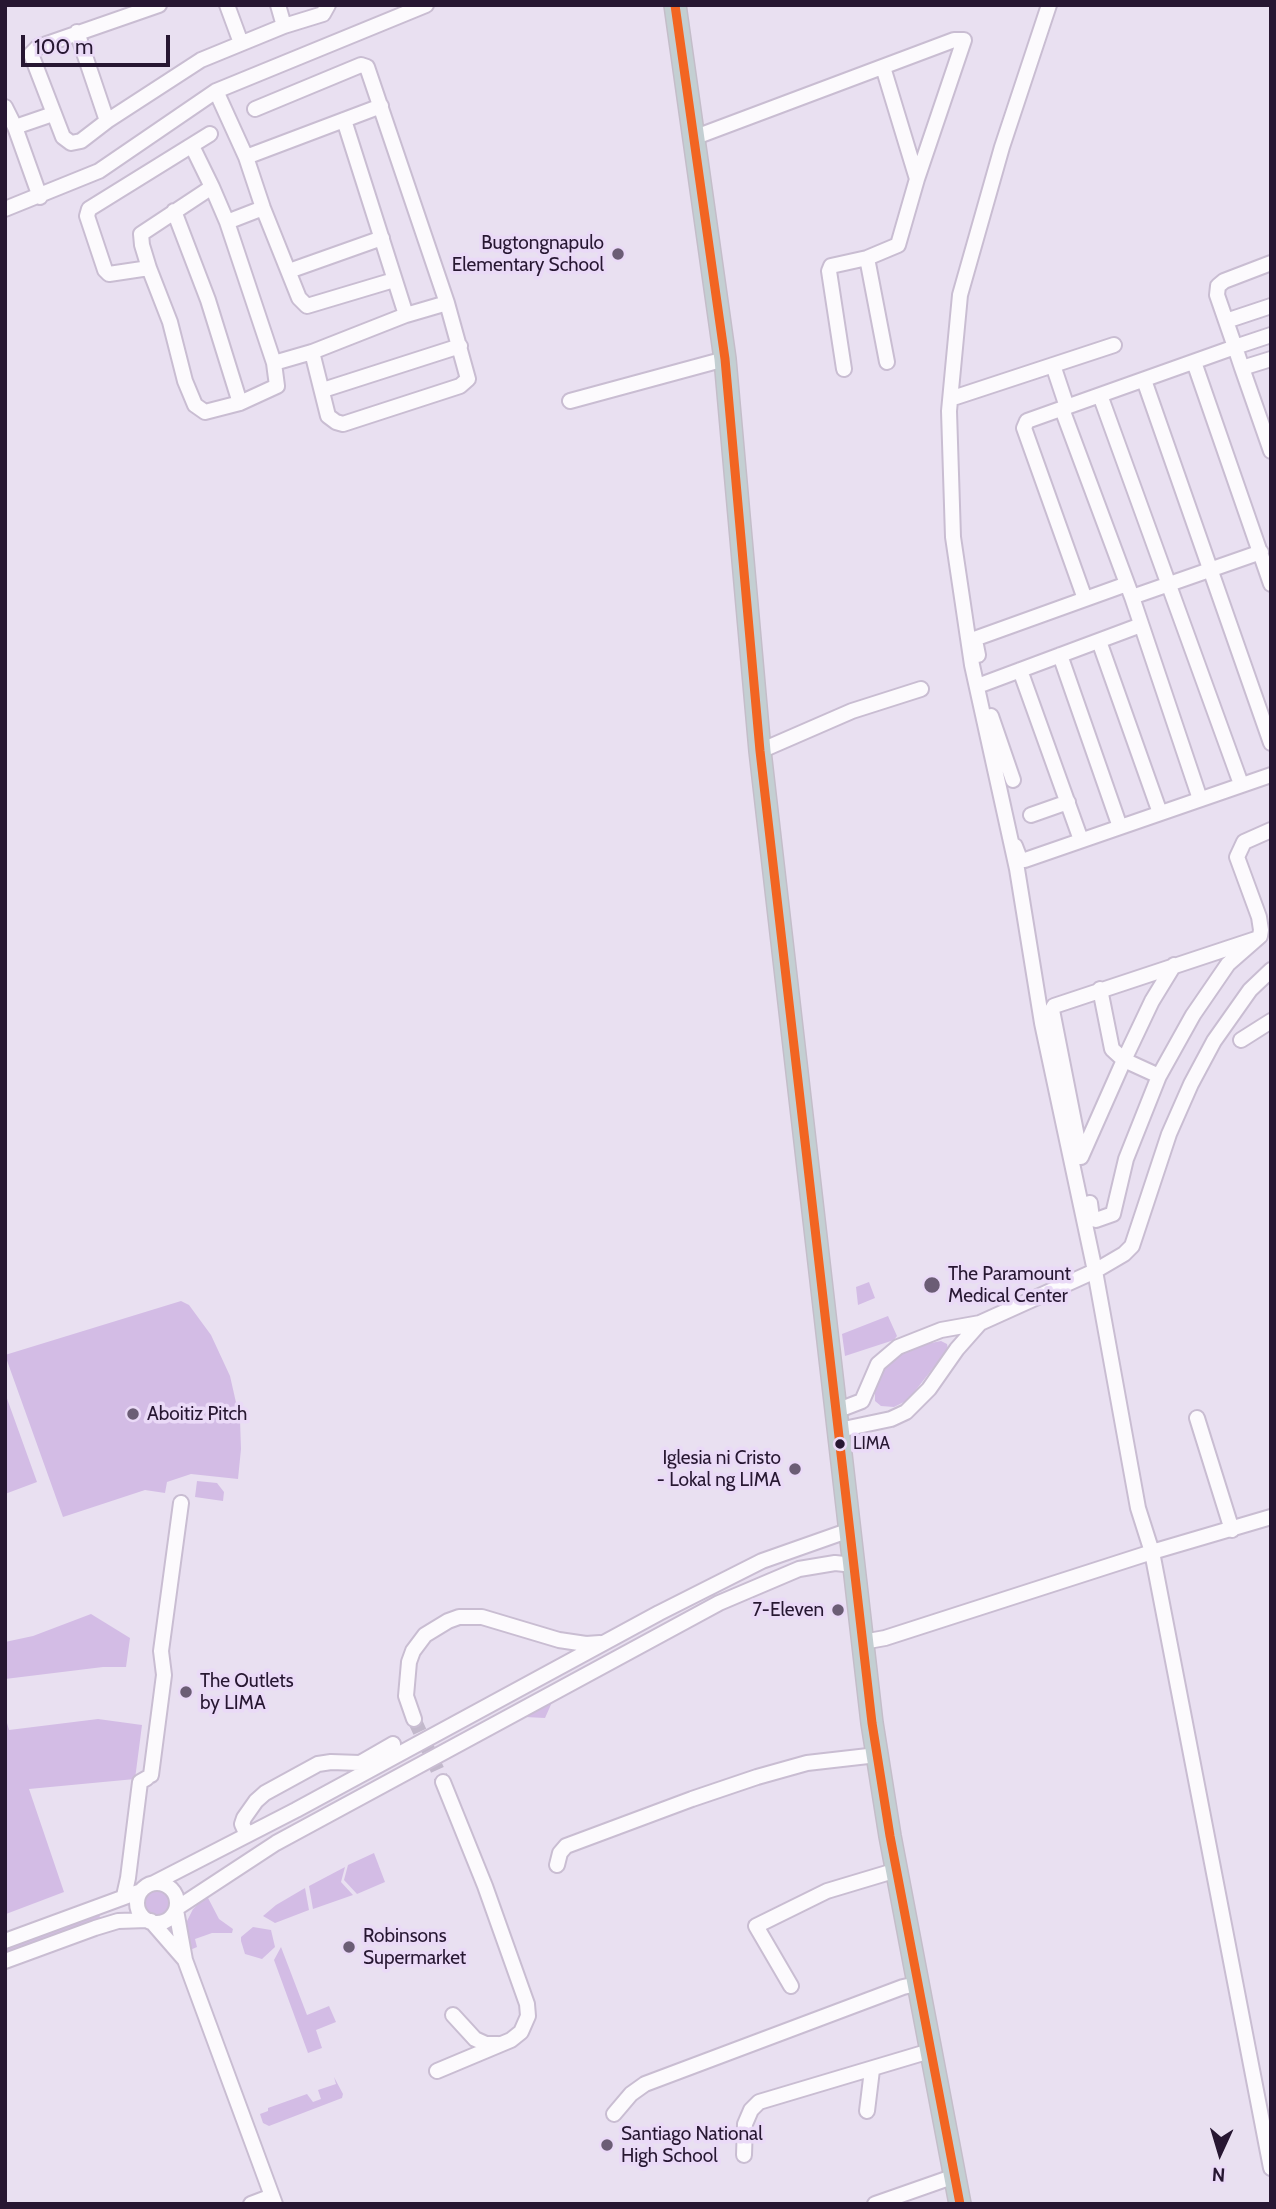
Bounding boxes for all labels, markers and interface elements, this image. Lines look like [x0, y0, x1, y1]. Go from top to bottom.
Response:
scale bar [24, 21, 173, 65]
text: 100 m [34, 34, 93, 59]
place label: Bugtongnapulo Elementary School [452, 232, 604, 276]
marker: Bugtongnapulo Elementary School [610, 246, 626, 262]
place label: The Paramount Medical Center [948, 1263, 1071, 1307]
marker: The Paramount Medical Center [922, 1275, 942, 1295]
place label: Aboitiz Pitch [147, 1403, 247, 1425]
marker: Aboitiz Pitch [125, 1406, 141, 1422]
place label: LIMA [853, 1434, 890, 1454]
marker: LIMA [833, 1437, 847, 1451]
place label: Iglesia ni Cristo - Lokal ng LIMA [657, 1447, 781, 1491]
marker: Iglesia ni Cristo - Lokal ng LIMA [787, 1461, 803, 1477]
place label: 7-Eleven [753, 1599, 824, 1621]
marker: 7-Eleven [830, 1602, 846, 1618]
place label: The Outlets by LIMA [200, 1670, 294, 1714]
marker: The Outlets by LIMA [178, 1684, 194, 1700]
place label: Robinsons Supermarket [363, 1925, 466, 1969]
marker: Robinsons Supermarket [341, 1939, 357, 1955]
north arrow [1185, 2118, 1255, 2188]
place label: Santiago National High School [621, 2123, 763, 2167]
marker: Santiago National High School [599, 2137, 615, 2153]
text: N [1211, 2163, 1226, 2186]

